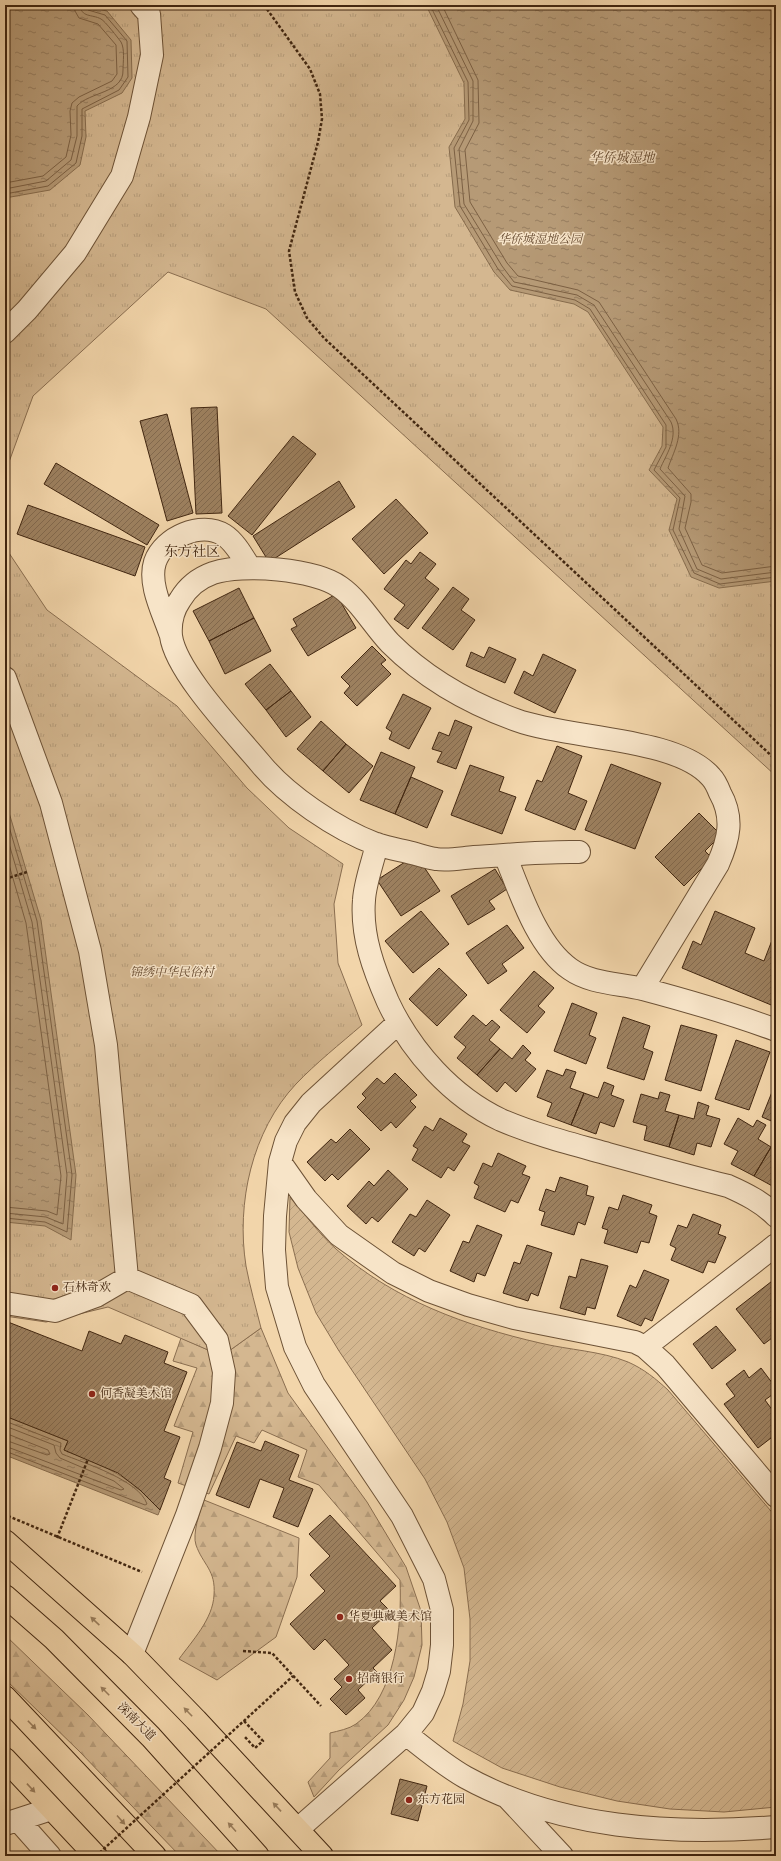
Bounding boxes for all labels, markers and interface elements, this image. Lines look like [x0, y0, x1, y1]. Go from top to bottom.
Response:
water label: 华侨城湿地 [589, 150, 656, 168]
park label: 华侨城湿地公园 [498, 231, 584, 249]
district label: 东方社区 [164, 543, 220, 563]
park label: 锦绣中华民俗村 [130, 964, 216, 982]
place label: 石林奇欢 [63, 1279, 111, 1297]
marker: 石林奇欢 [50, 1283, 60, 1293]
place label: 何香凝美术馆 [100, 1385, 172, 1403]
marker: 何香凝美术馆 [87, 1389, 97, 1399]
place label: 华夏典藏美术馆 [348, 1608, 432, 1626]
marker: 华夏典藏美术馆 [335, 1612, 345, 1622]
one-way arrow [90, 1616, 101, 1625]
place label: 招商银行 [357, 1670, 405, 1688]
marker: 招商银行 [344, 1674, 354, 1684]
one-way arrow [100, 1686, 110, 1696]
street label: 深南大道 [113, 1699, 159, 1745]
one-way arrow [183, 1707, 193, 1717]
one-way arrow [27, 1721, 36, 1730]
one-way arrow [27, 1783, 36, 1793]
place label: 东方花园 [417, 1791, 465, 1809]
marker: 东方花园 [404, 1795, 414, 1805]
one-way arrow [272, 1802, 282, 1812]
one-way arrow [117, 1815, 126, 1825]
one-way arrow [227, 1822, 237, 1832]

